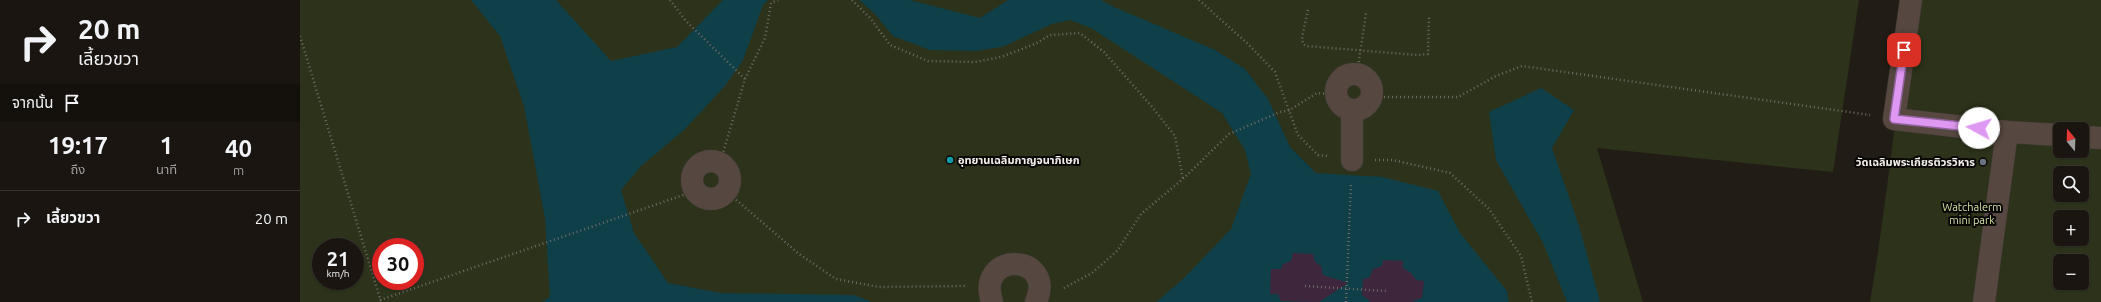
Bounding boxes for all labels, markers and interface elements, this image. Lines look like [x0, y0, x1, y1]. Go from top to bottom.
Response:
text: 20 m [78, 13, 140, 44]
icon: right [12, 16, 64, 68]
pin [1887, 33, 1921, 67]
icon: arrive [1893, 39, 1915, 61]
text: เลี้ยวขวา [78, 48, 139, 68]
icon: arrive [61, 92, 83, 114]
text: จากนั้น [12, 94, 53, 111]
position arrow [1958, 107, 2000, 149]
north arrow [2053, 122, 2089, 158]
map controls [2053, 122, 2089, 290]
text: 19:17 [48, 132, 108, 159]
text: 1 [160, 132, 173, 159]
text: 40 [225, 135, 252, 162]
place label: อุทยานเฉลิมกาญจนาภิเษก [958, 154, 1080, 167]
marker: อุทยานเฉลิมกาญจนาภิเษก [945, 155, 955, 165]
place label: วัดเฉลิมพระเกียรติวรวิหาร [1856, 156, 1975, 168]
marker: วัดเฉลิมพระเกียรติวรวิหาร [1978, 157, 1988, 167]
text: ถึง [71, 162, 85, 176]
text: นาที [156, 162, 177, 176]
text: m [233, 163, 244, 177]
button: search [2053, 166, 2089, 202]
park label: Watchalerm mini park [1942, 201, 2002, 226]
icon: right [12, 208, 34, 230]
text: เลี้ยวขวา [46, 209, 100, 226]
text: 20 m [255, 210, 288, 227]
button: + [2053, 210, 2089, 246]
speed limit sign: 30 [372, 238, 424, 290]
text: 21 [327, 247, 349, 270]
button: − [2053, 254, 2089, 290]
text: km/h [326, 268, 350, 279]

